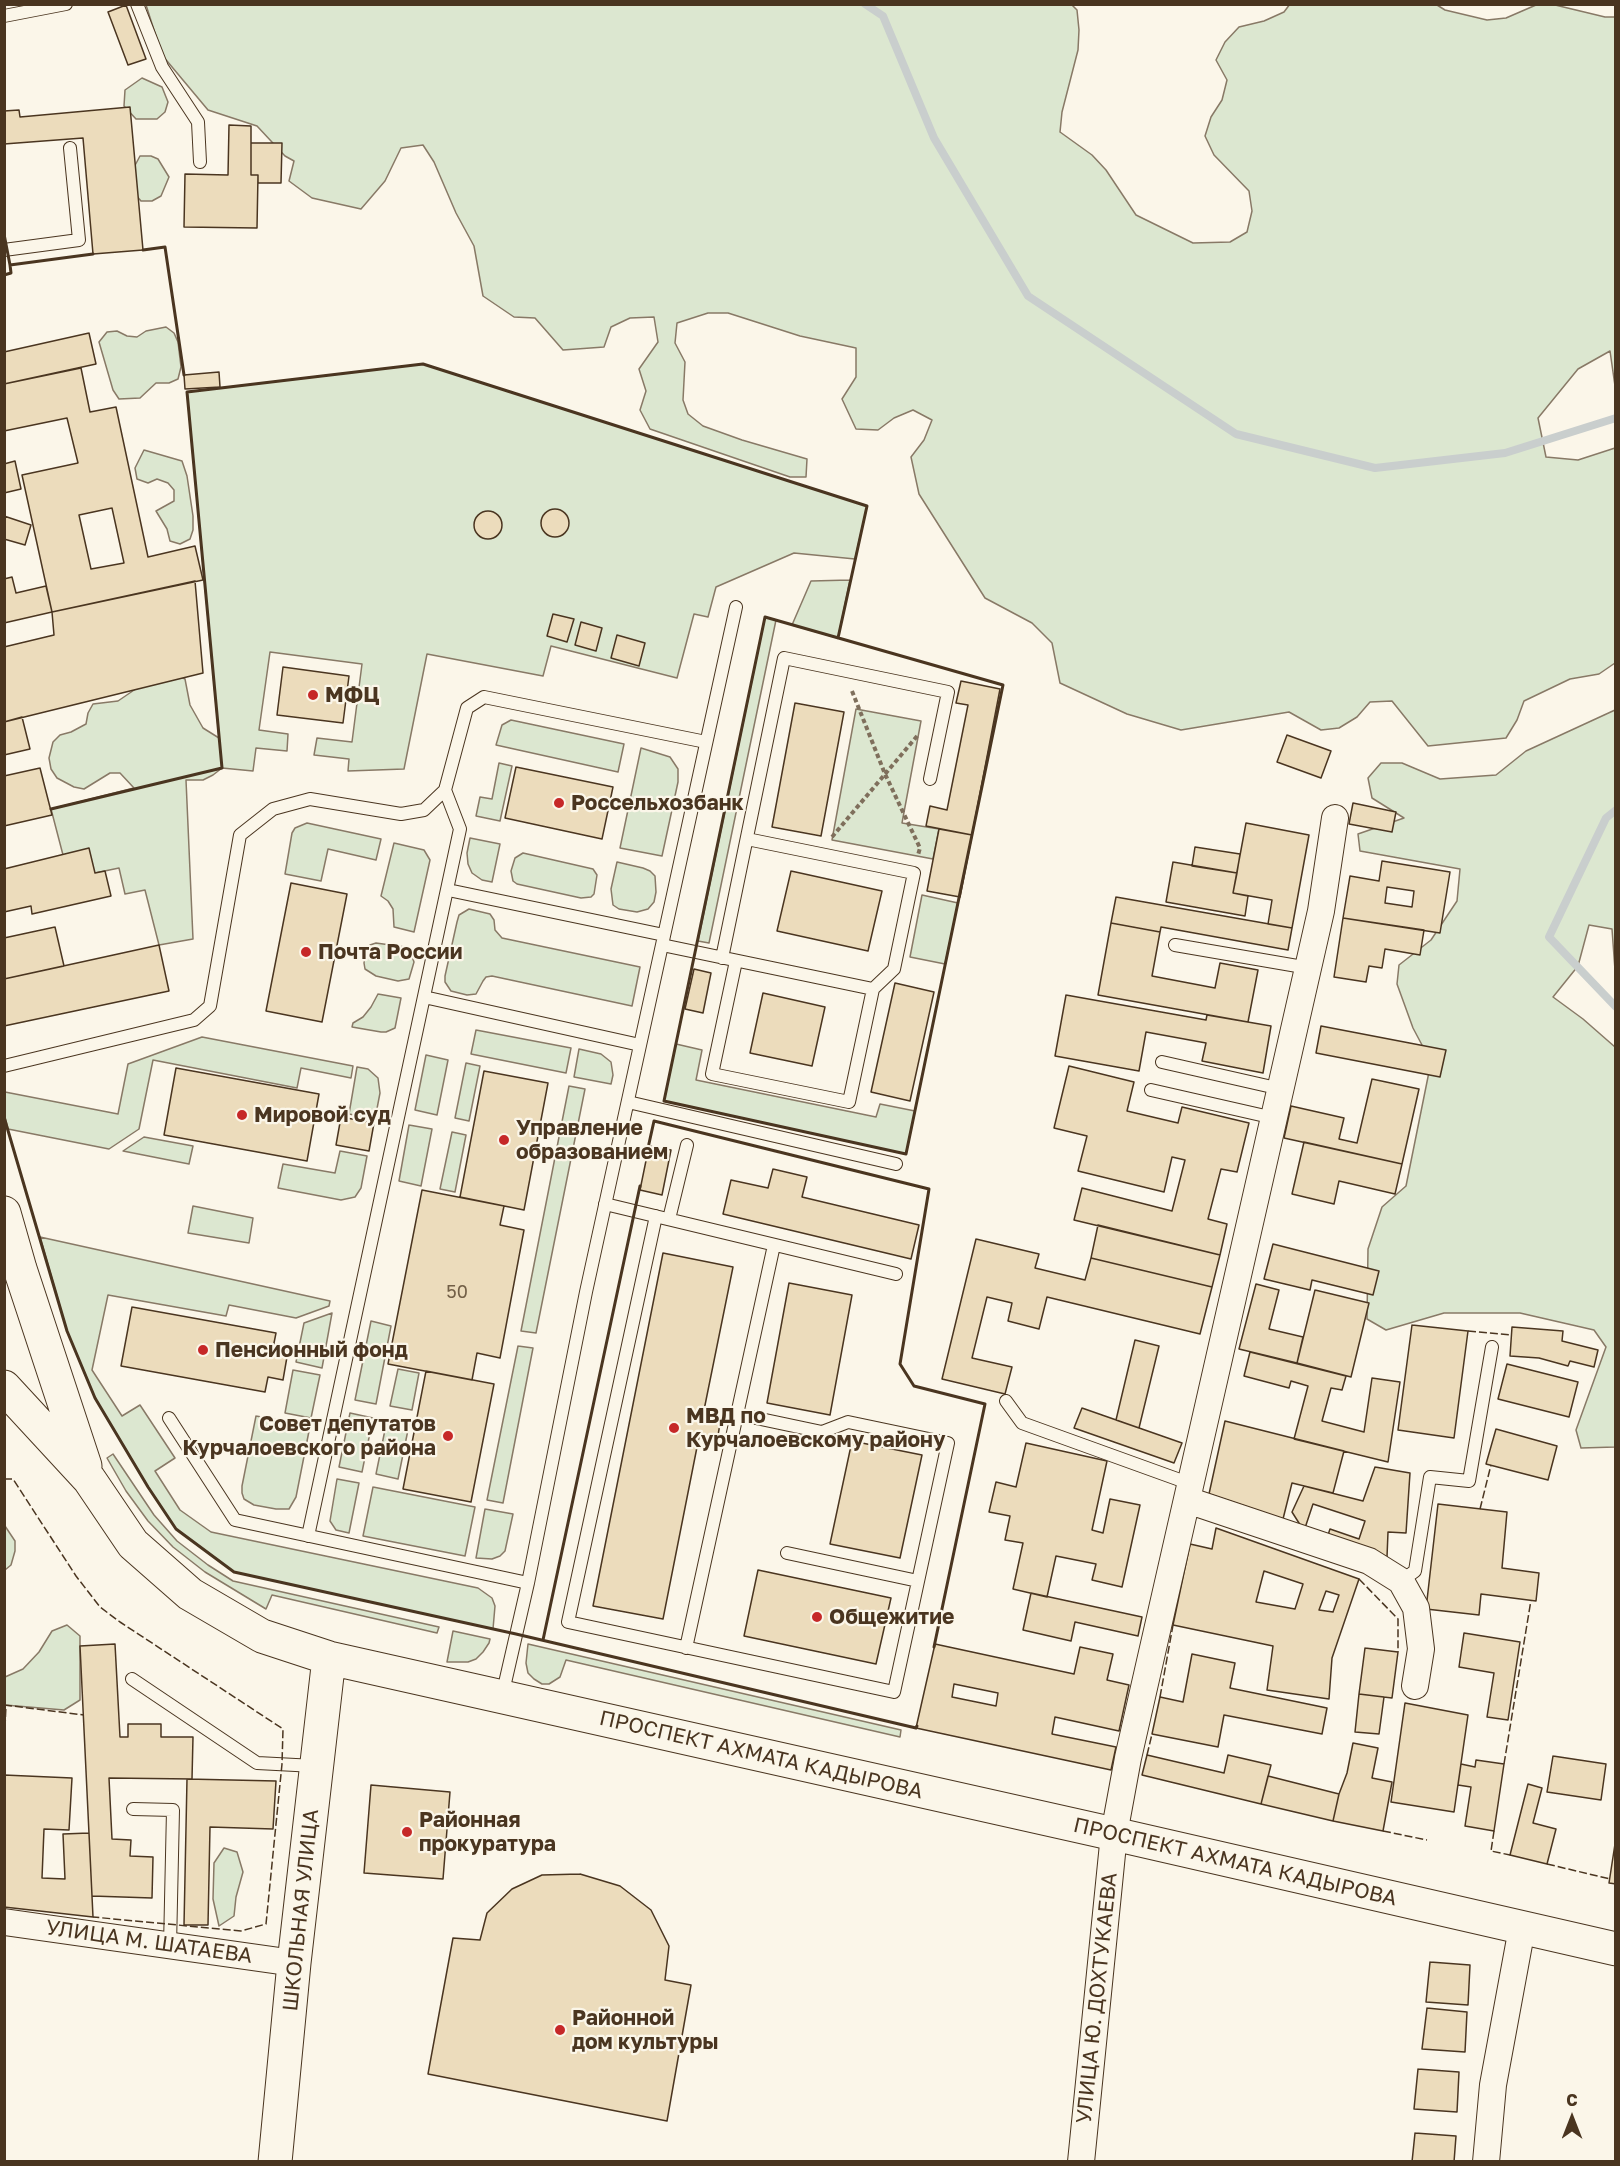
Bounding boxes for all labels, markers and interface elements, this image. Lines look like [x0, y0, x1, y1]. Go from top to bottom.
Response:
place label: МФЦ [325, 682, 380, 708]
marker: МФЦ [306, 688, 320, 702]
place label: Россельхозбанк [571, 790, 744, 816]
marker: Россельхозбанк [552, 796, 566, 810]
place label: Почта России [318, 939, 462, 965]
marker: Почта России [299, 945, 313, 959]
place label: Мировой суд [254, 1102, 391, 1128]
marker: Мировой суд [235, 1108, 249, 1122]
place label: Управление образованием [516, 1115, 668, 1165]
marker: Управление образованием [497, 1133, 511, 1147]
house number: 50 [446, 1281, 468, 1303]
place label: Пенсионный фонд [215, 1337, 408, 1363]
marker: Пенсионный фонд [196, 1343, 210, 1357]
place label: МВД по Курчалоевскому району [686, 1403, 946, 1453]
place label: Совет депутатов Курчалоевского района [183, 1411, 436, 1461]
marker: МВД по Курчалоевскому району [667, 1421, 681, 1435]
marker: Совет депутатов Курчалоевского района [441, 1429, 455, 1443]
place label: Общежитие [829, 1604, 954, 1630]
marker: Общежитие [810, 1610, 824, 1624]
street label: ПРОСПЕКТ АХМАТА КАДЫРОВА [597, 1705, 925, 1805]
place label: Районная прокуратура [419, 1807, 556, 1857]
street label: ШКОЛЬНАЯ УЛИЦА [278, 1808, 324, 2012]
street label: ПРОСПЕКТ АХМАТА КАДЫРОВА [1071, 1812, 1399, 1912]
marker: Районная прокуратура [400, 1825, 414, 1839]
street label: УЛИЦА Ю. ДОХТУКАЕВА [1071, 1871, 1123, 2125]
street label: УЛИЦА М. ШАТАЕВА [44, 1915, 254, 1969]
place label: Районной дом культуры [572, 2005, 718, 2055]
marker: Районной дом культуры [553, 2023, 567, 2037]
north arrow [1542, 2088, 1602, 2148]
text: С [1566, 2090, 1578, 2110]

